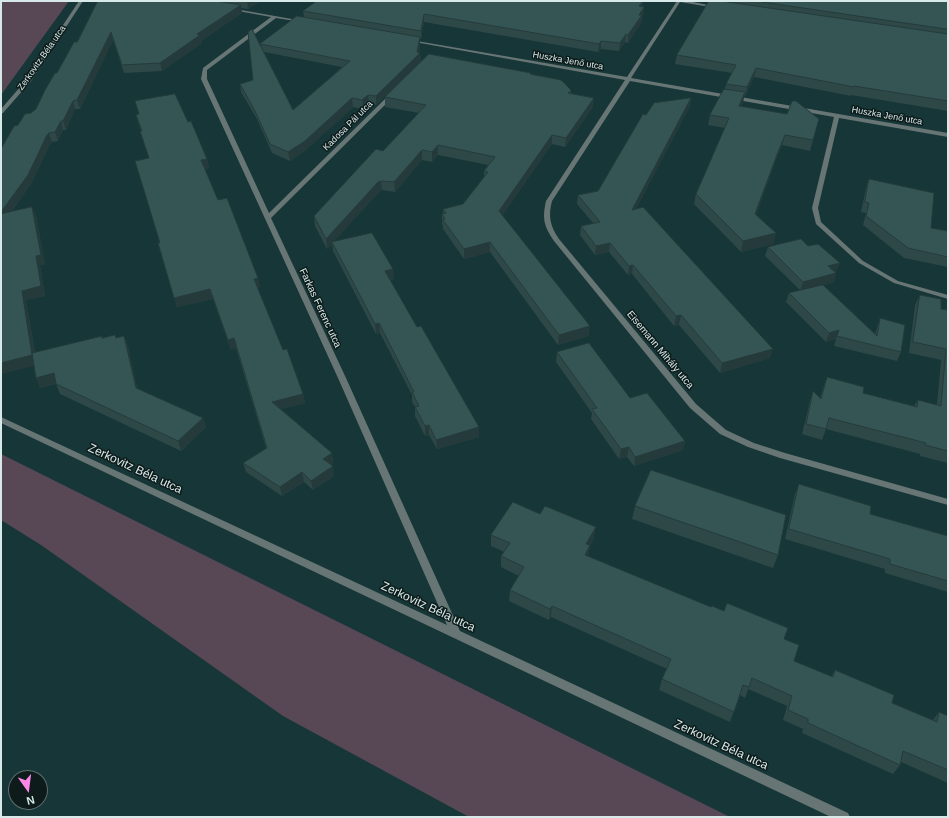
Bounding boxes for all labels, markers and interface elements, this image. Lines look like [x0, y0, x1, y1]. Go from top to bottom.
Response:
street label: Zerkovitz Béla utca [16, 24, 68, 92]
street label: Huszka Jenő utca [532, 49, 604, 73]
street label: Kadosa Pál utca [321, 99, 375, 153]
street label: Huszka Jenő utca [851, 104, 923, 128]
street label: Farkas Ferenc utca [296, 266, 344, 350]
street label: Eisemann Mihály utca [624, 309, 696, 391]
street label: Zerkovitz Béla utca [86, 441, 184, 497]
street label: Zerkovitz Béla utca [379, 579, 477, 635]
street label: Zerkovitz Béla utca [672, 717, 770, 773]
north arrow [8, 770, 48, 810]
text: N [25, 794, 36, 807]

